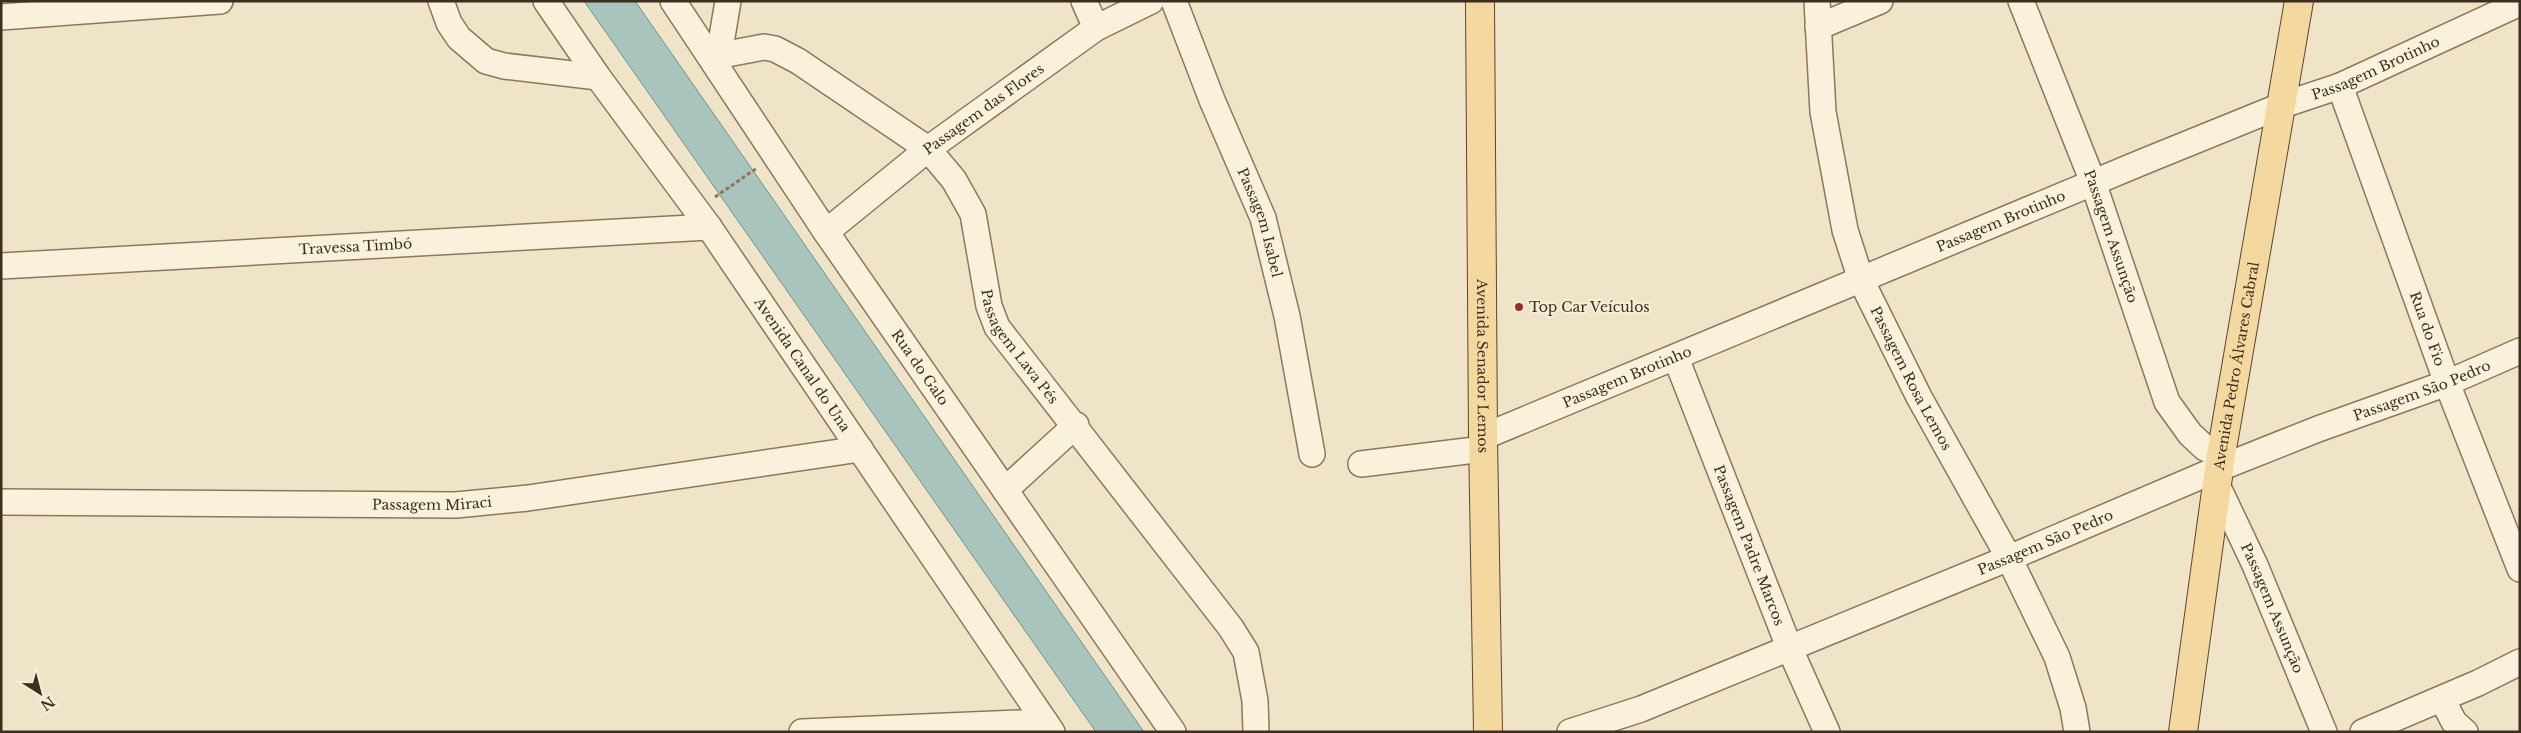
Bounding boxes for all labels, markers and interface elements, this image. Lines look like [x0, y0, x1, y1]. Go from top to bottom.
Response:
street label: Passagem Brotinho [2309, 32, 2443, 104]
street label: Passagem das Flores [920, 59, 1048, 159]
street label: Passagem Isabel [1233, 165, 1286, 280]
street label: Passagem Assunção [2080, 167, 2142, 305]
street label: Passagem Brotinho [1934, 186, 2068, 256]
street label: Travessa Timbó [298, 234, 413, 259]
street label: Avenida Pedro Álvares Cabral [2210, 260, 2263, 472]
street label: Avenida Senador Lemos [1473, 278, 1492, 453]
street label: Passagem Lava Pés [977, 288, 1062, 407]
street label: Rua do Fio [2406, 289, 2449, 368]
street label: Avenida Canal do Una [750, 293, 855, 435]
place label: Top Car Veículos [1529, 298, 1650, 316]
marker: Top Car Veículos [1513, 301, 1525, 313]
street label: Passagem Rosa Lemos [1866, 303, 1956, 453]
street label: Rua do Galo [887, 326, 953, 409]
street label: Passagem Brotinho [1560, 342, 1694, 412]
street label: Passagem São Pedro [2351, 356, 2493, 425]
street label: Passagem Padre Marcos [1710, 462, 1789, 628]
street label: Passagem Miraci [372, 493, 493, 514]
street label: Passagem São Pedro [1975, 506, 2116, 579]
street label: Passagem Assunção [2237, 540, 2308, 676]
north arrow [15, 668, 65, 718]
text: N [37, 692, 58, 715]

